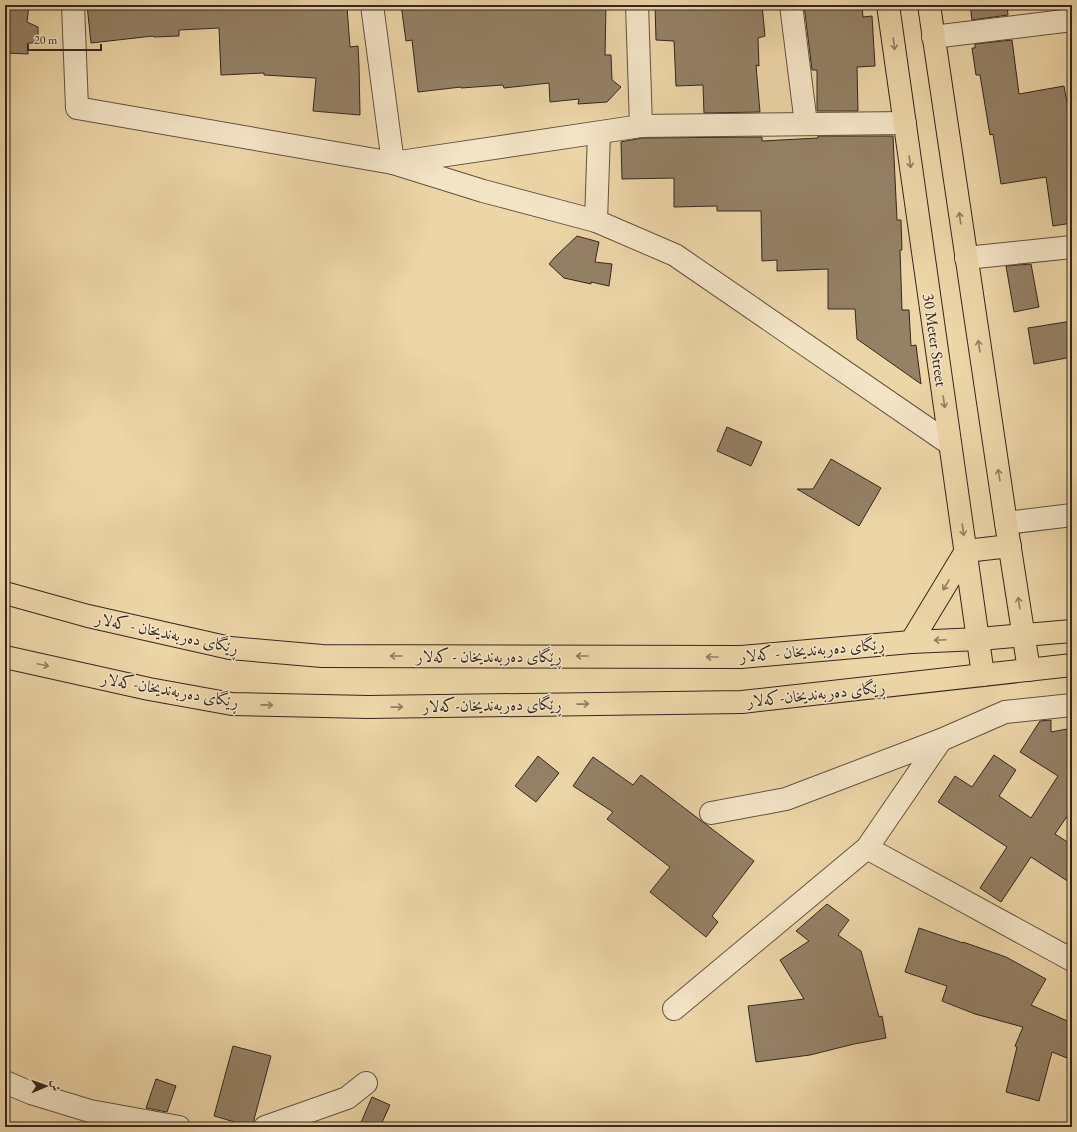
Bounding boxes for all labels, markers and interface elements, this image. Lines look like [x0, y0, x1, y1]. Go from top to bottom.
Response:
scale bar [28, 26, 101, 52]
text: 20 m [34, 32, 58, 48]
one-way arrow [890, 37, 898, 50]
one-way arrow [906, 155, 914, 168]
one-way arrow [956, 212, 964, 225]
street label: 30 Meter Street [918, 292, 952, 388]
one-way arrow [975, 340, 983, 353]
one-way arrow [940, 395, 948, 408]
one-way arrow [995, 469, 1003, 482]
one-way arrow [959, 523, 967, 536]
one-way arrow [941, 579, 949, 591]
one-way arrow [1015, 597, 1023, 610]
street label: ڕێگای دەربەندیخان - کەلار [91, 607, 240, 661]
street label: ڕێگای دەربەندیخان - کەلار [737, 633, 886, 670]
one-way arrow [934, 637, 947, 644]
street label: ڕێگای دەربەندیخان - کەلار [414, 646, 562, 670]
one-way arrow [390, 652, 403, 660]
one-way arrow [576, 652, 589, 660]
one-way arrow [706, 653, 719, 661]
one-way arrow [36, 662, 49, 670]
street label: ڕێگای دەربەندیخان-کەلار [97, 667, 240, 715]
street label: ڕێگای دەربەندیخان-کەلار [744, 676, 886, 715]
street label: ڕێگای دەربەندیخان-کەلار [420, 693, 562, 720]
one-way arrow [576, 700, 589, 708]
one-way arrow [260, 701, 273, 708]
one-way arrow [390, 703, 403, 711]
north arrow [26, 1066, 66, 1106]
text: ش [49, 1080, 63, 1091]

